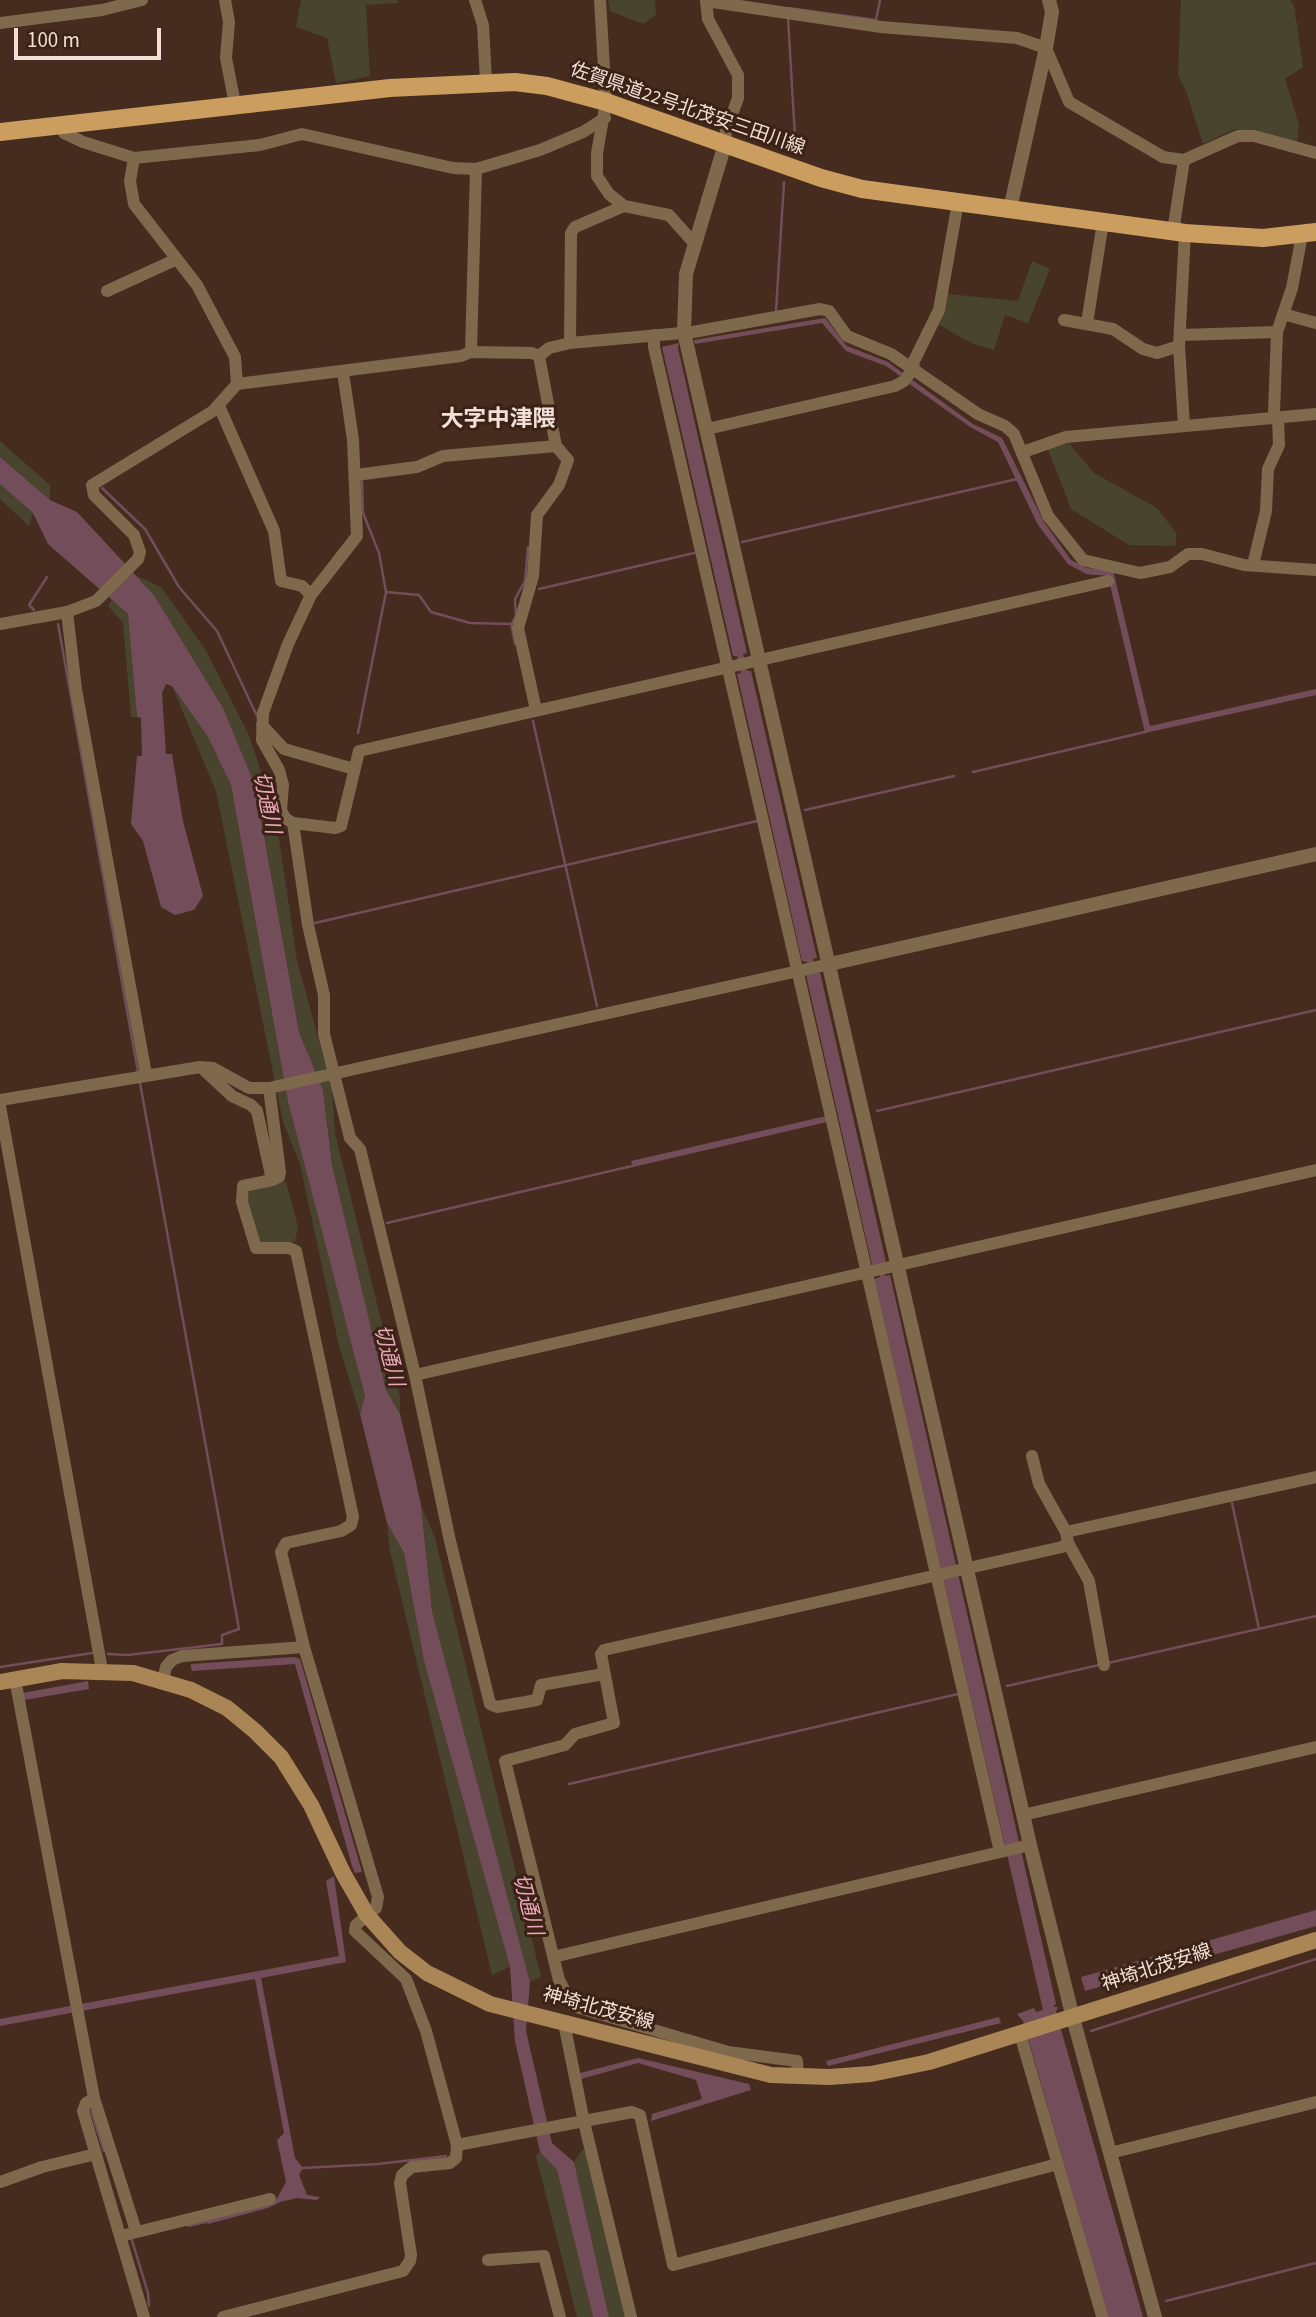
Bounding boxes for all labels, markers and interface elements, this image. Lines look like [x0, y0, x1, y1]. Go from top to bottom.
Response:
scale bar [18, 14, 164, 58]
text: 100 m [27, 25, 80, 55]
street label: 佐賀県道22号北茂安三田川線 [567, 59, 807, 161]
district label: 大字中津隈 [441, 407, 555, 435]
water label: 切通川 [246, 770, 284, 836]
water label: 切通川 [367, 1322, 407, 1390]
water label: 切通川 [506, 1871, 546, 1939]
street label: 神埼北茂安線 [1099, 1941, 1215, 1997]
street label: 神埼北茂安線 [540, 1984, 656, 2036]

